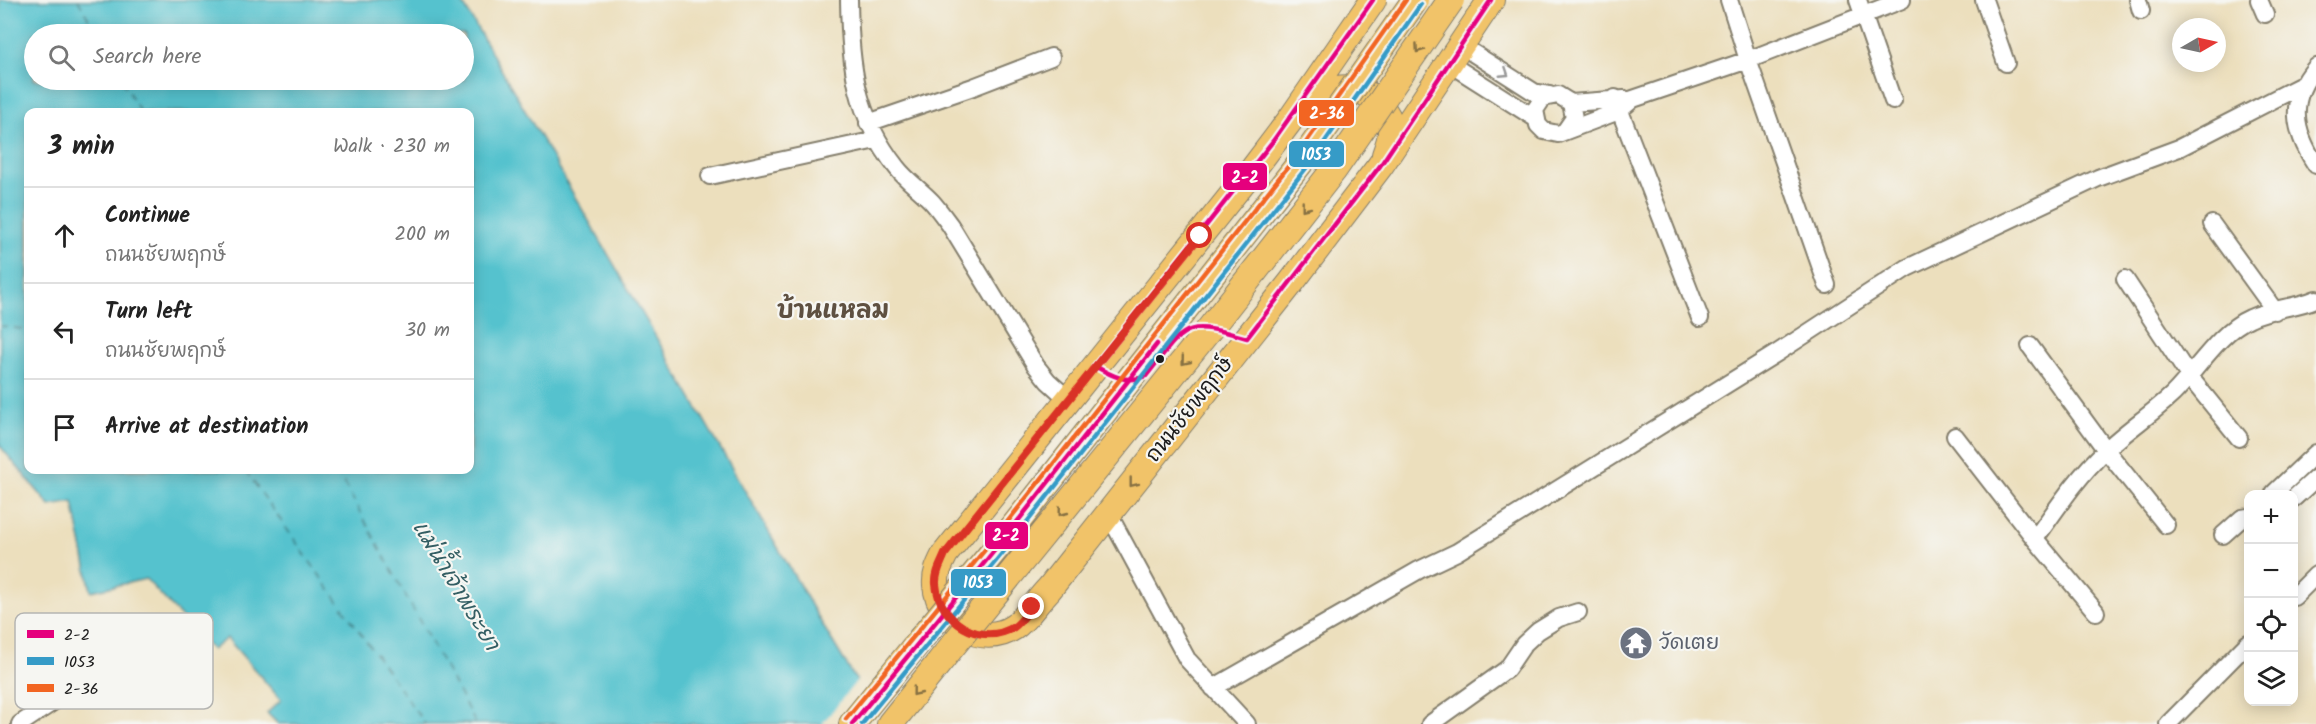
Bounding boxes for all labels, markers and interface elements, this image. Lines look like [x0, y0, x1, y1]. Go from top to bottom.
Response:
north arrow [2172, 18, 2226, 72]
search box [24, 24, 474, 90]
text: Search here [93, 40, 201, 75]
icon: search [45, 41, 78, 74]
one-way arrow [1415, 42, 1426, 53]
one-way arrow [1499, 66, 1509, 78]
line badge: 2-36 [1298, 99, 1355, 127]
text: 2-36 [1309, 102, 1345, 127]
text: 3 min [48, 126, 115, 168]
text: Walk · 230 m [333, 131, 450, 163]
line badge: 1053 [1288, 140, 1345, 168]
text: 1053 [1301, 143, 1331, 168]
line badge: 2-2 [1222, 162, 1268, 191]
text: 2-2 [1231, 166, 1259, 191]
text: Continue [105, 199, 190, 234]
one-way arrow [1301, 200, 1312, 211]
icon: ahead [48, 219, 81, 252]
text: 200 m [394, 219, 450, 251]
route start [1186, 222, 1212, 248]
text: ถนนชัยพฤกษ์ [105, 240, 226, 272]
district label: บ้านแหลม [777, 292, 889, 331]
text: Turn left [105, 295, 192, 330]
icon: left [48, 315, 81, 348]
text: 30 m [405, 315, 450, 347]
text: ถนนชัยพฤกษ์ [105, 336, 226, 368]
street label: ถนนชัยพฤกษ์ [1138, 349, 1242, 470]
unlabelled marker [1154, 353, 1166, 365]
one-way arrow [1181, 354, 1192, 365]
text: Arrive at destination [105, 410, 308, 445]
icon: arrive [48, 411, 81, 444]
one-way arrow [1130, 476, 1141, 487]
map controls [2244, 490, 2298, 706]
button: + [2244, 490, 2298, 544]
one-way arrow [1058, 505, 1069, 516]
water label: แม่น้ำเจ้าพระยา [402, 512, 513, 659]
line badge: 2-2 [984, 521, 1029, 550]
text: 2-2 [992, 524, 1020, 549]
button: − [2244, 544, 2298, 598]
line badge: 1053 [950, 568, 1007, 597]
text: 1053 [963, 571, 993, 596]
route end [1018, 593, 1044, 619]
button: locate [2244, 598, 2298, 652]
legend [15, 613, 213, 709]
text: 2-2 [64, 623, 90, 648]
temple icon: วัดเตย [1618, 625, 1654, 661]
place label: วัดเตย [1659, 627, 1719, 660]
text: 1053 [64, 650, 95, 675]
button: layers [2244, 652, 2298, 706]
text: 2-36 [64, 677, 99, 702]
one-way arrow [913, 685, 924, 696]

